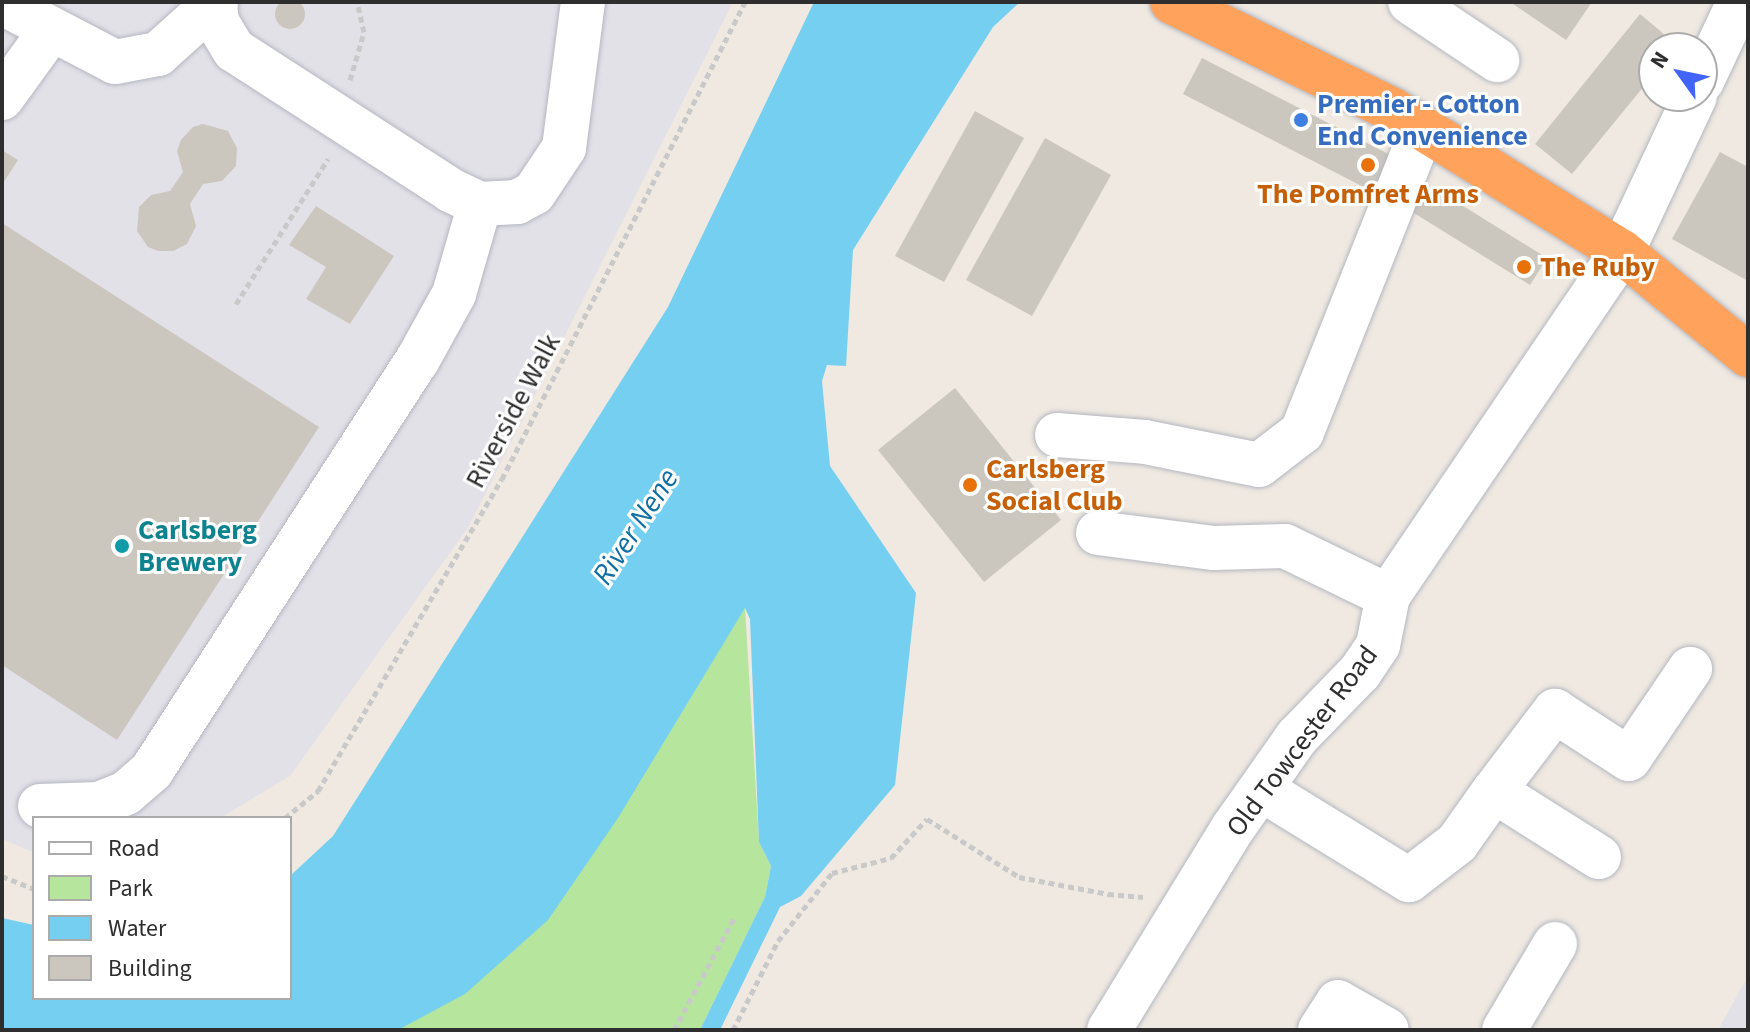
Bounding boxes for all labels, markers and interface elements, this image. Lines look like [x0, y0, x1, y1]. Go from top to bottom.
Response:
north arrow [1638, 32, 1718, 112]
text: N [1642, 45, 1677, 75]
place label: Premier - Cotton End Convenience [1317, 87, 1528, 153]
marker: Premier - Cotton End Convenience [1292, 111, 1310, 129]
marker: The Pomfret Arms [1359, 156, 1377, 174]
place label: The Pomfret Arms [1257, 177, 1479, 211]
place label: The Ruby [1540, 250, 1655, 284]
marker: The Ruby [1515, 258, 1533, 276]
street label: Riverside Walk [458, 328, 568, 494]
place label: Carlsberg Social Club [986, 452, 1123, 518]
water label: River Nene [585, 462, 687, 592]
marker: Carlsberg Social Club [961, 476, 979, 494]
place label: Carlsberg Brewery [138, 513, 257, 579]
marker: Carlsberg Brewery [113, 537, 131, 555]
street label: Old Towcester Road [1219, 639, 1385, 843]
legend [32, 816, 292, 1000]
text: Road [108, 831, 160, 866]
text: Park [108, 871, 153, 906]
text: Water [108, 911, 166, 946]
text: Building [108, 951, 192, 986]

